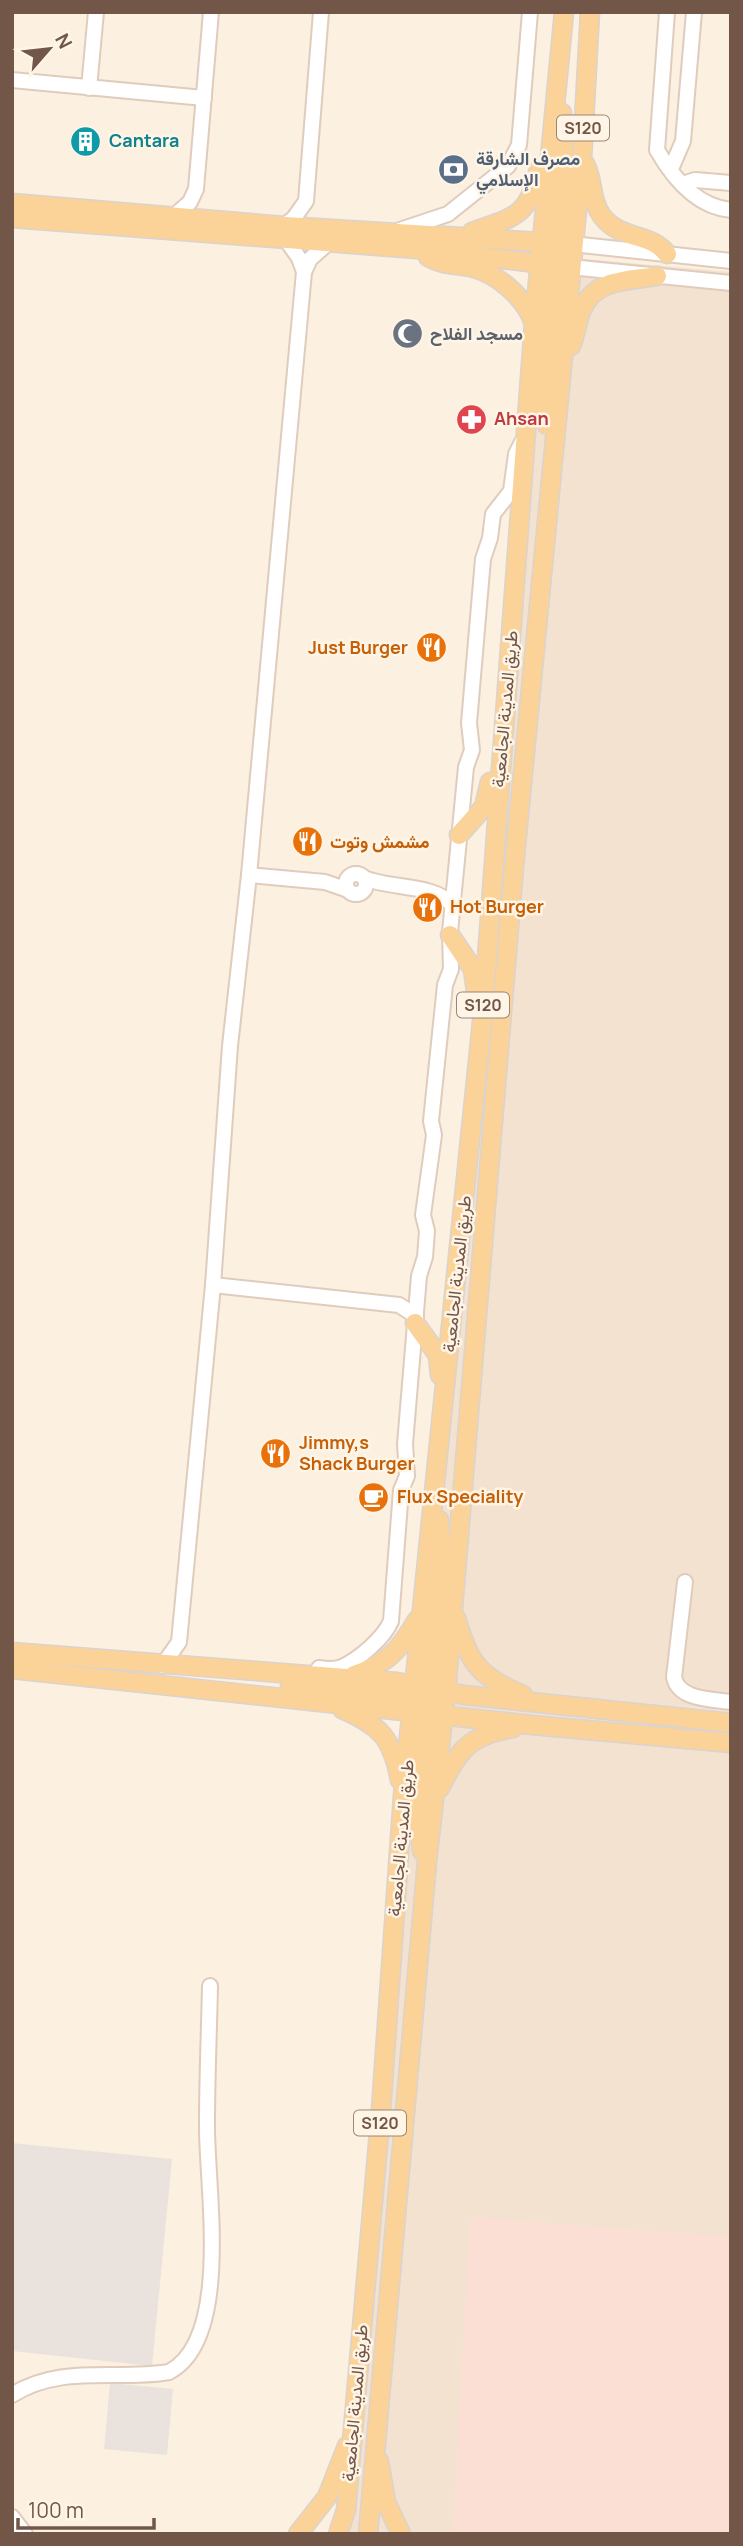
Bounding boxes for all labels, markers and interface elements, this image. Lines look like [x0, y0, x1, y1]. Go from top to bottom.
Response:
north arrow [14, 14, 84, 84]
text: N [49, 29, 79, 53]
road number: S120 [557, 116, 609, 140]
building icon: Cantara [69, 124, 103, 158]
place label: Cantara [109, 128, 179, 152]
place label: مصرف الشارقة الإسلامي [476, 146, 580, 195]
bank icon: مصرف الشارقة الإسلامي [436, 152, 470, 186]
mosque icon: مسجد الفلاح [390, 317, 424, 351]
place label: مسجد الفلاح [430, 321, 523, 346]
pharmacy icon: Ahsan [454, 402, 488, 436]
place label: Ahsan [494, 406, 549, 430]
street label: طريق المدينة الجامعية [485, 629, 523, 789]
restaurant icon: Just Burger [414, 631, 448, 665]
place label: Just Burger [308, 635, 408, 659]
restaurant icon: مشمش وتوت [290, 825, 324, 859]
place label: مشمش وتوت [330, 829, 430, 853]
restaurant icon: Hot Burger [410, 890, 444, 924]
place label: Hot Burger [450, 894, 544, 918]
road number: S120 [457, 993, 509, 1018]
street label: طريق المدينة الجامعية [436, 1194, 476, 1354]
place label: Jimmy,s Shack Burger [299, 1430, 415, 1475]
restaurant icon: Jimmy,s Shack Burger [259, 1436, 293, 1470]
cafe icon: Flux Speciality [357, 1480, 391, 1514]
place label: Flux Speciality [397, 1484, 523, 1508]
street label: طريق المدينة الجامعية [381, 1758, 419, 1918]
road number: S120 [354, 2110, 406, 2136]
street label: طريق المدينة الجامعية [335, 2323, 373, 2483]
scale bar [18, 2486, 154, 2530]
text: 100 m [28, 2496, 84, 2524]

